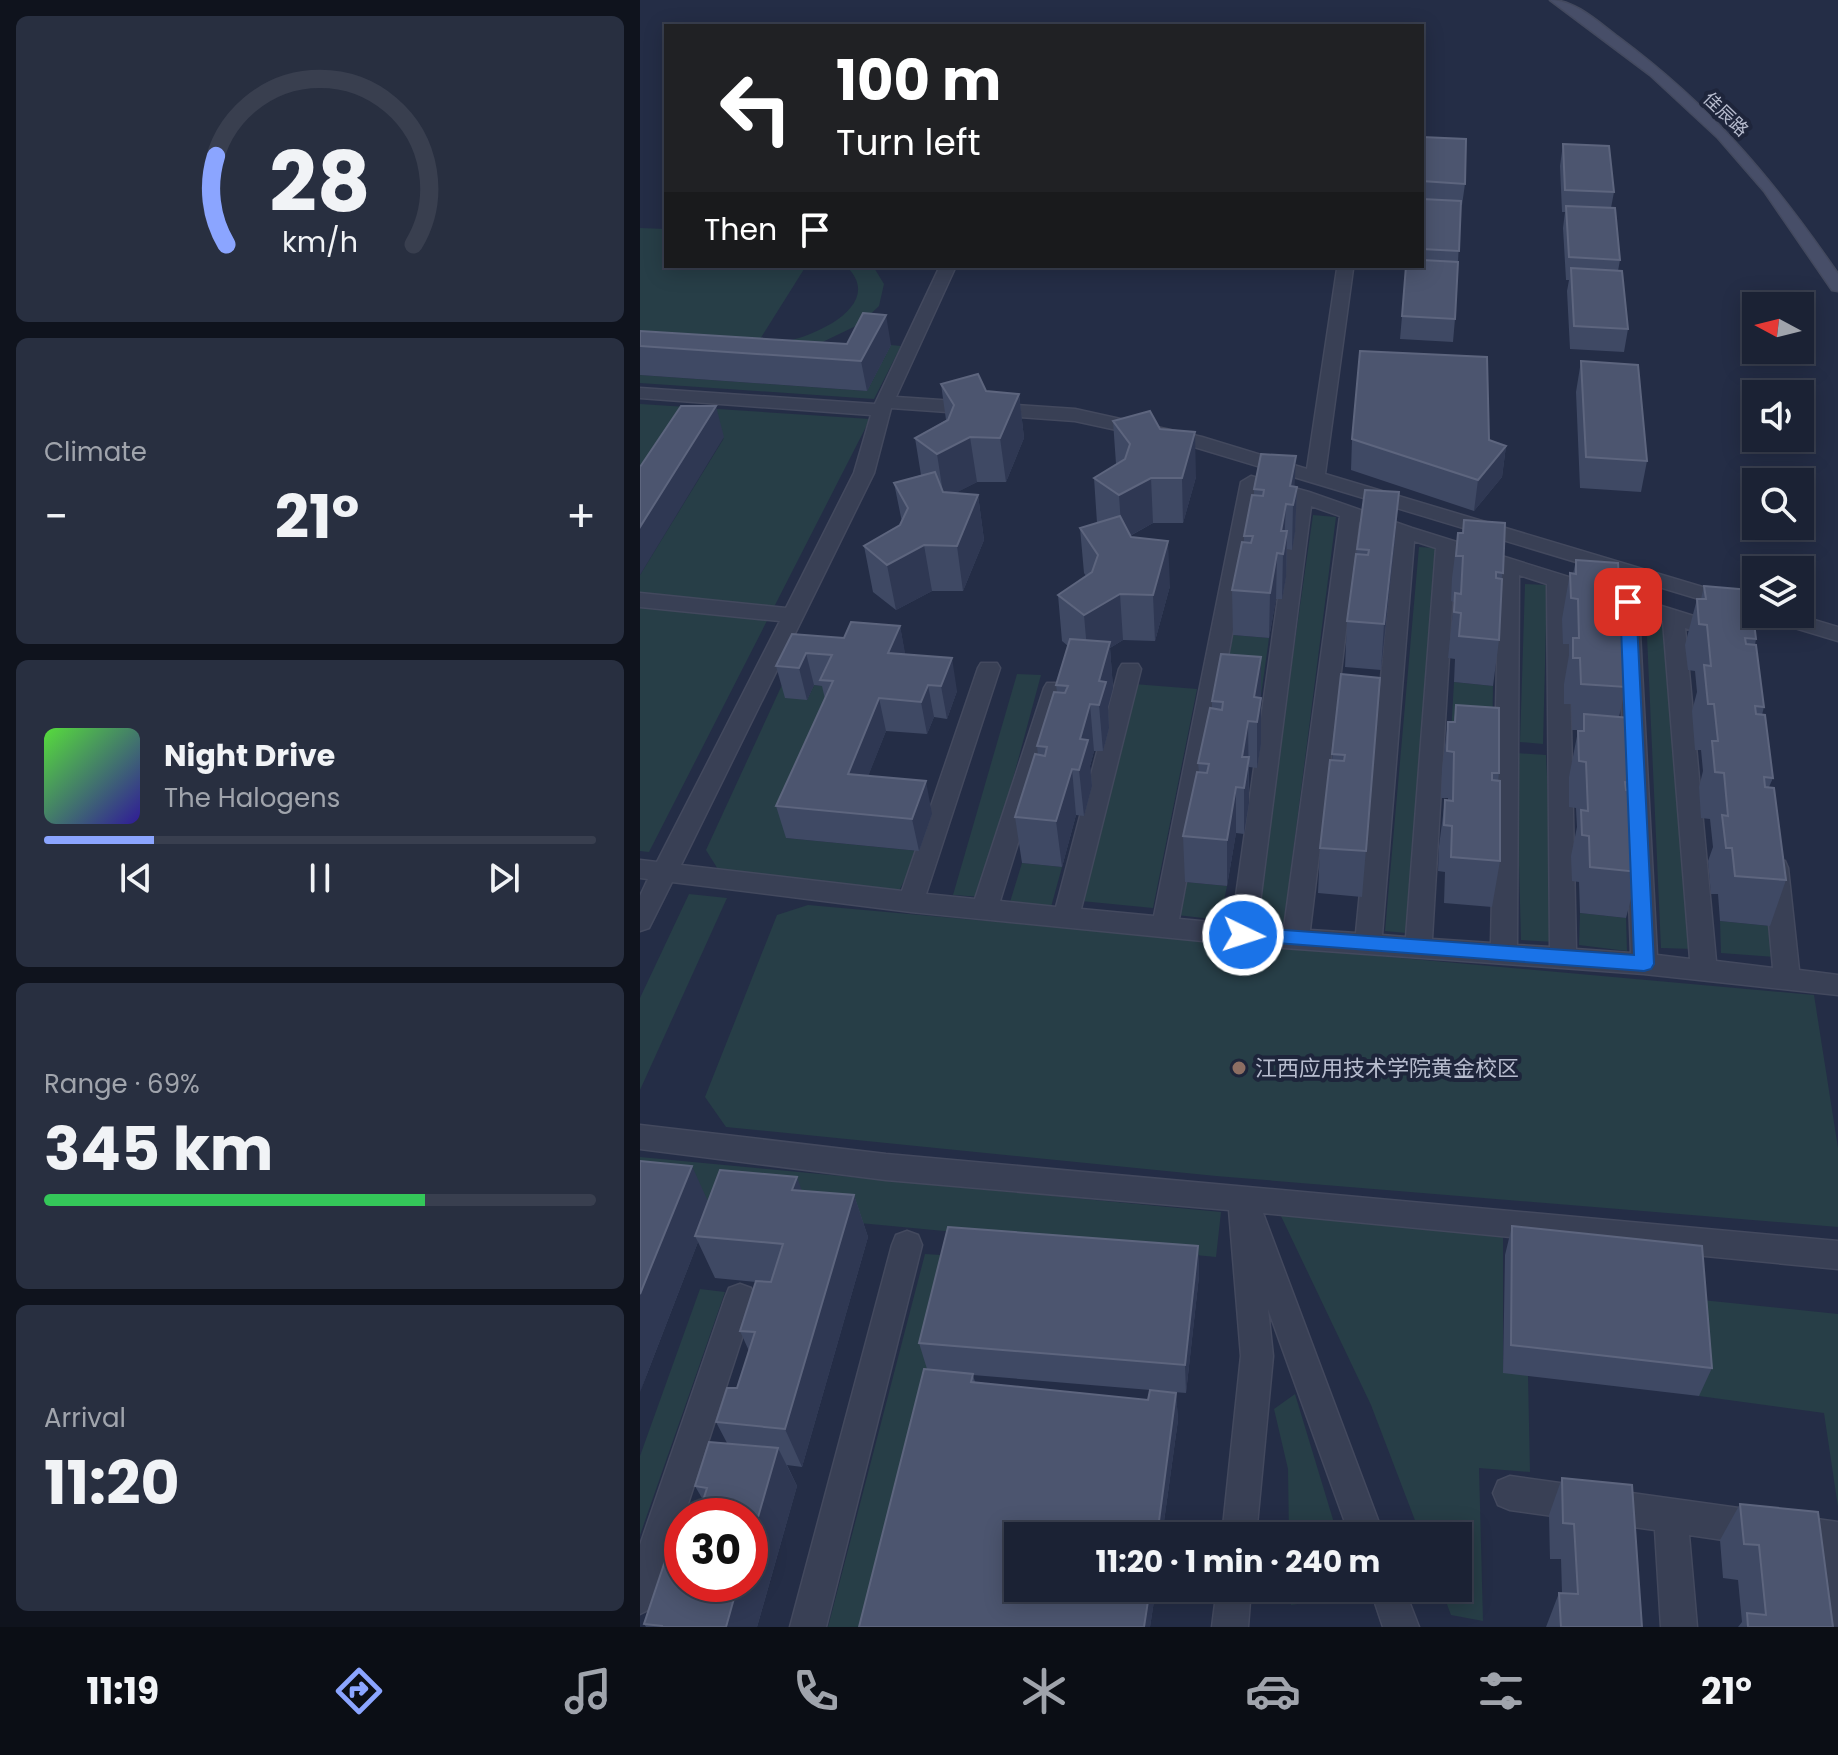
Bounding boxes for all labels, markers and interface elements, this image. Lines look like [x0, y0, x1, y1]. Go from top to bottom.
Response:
text: 100 m [836, 41, 1001, 120]
icon: left [704, 56, 808, 160]
street label: 佳辰路 [1698, 86, 1754, 142]
text: Turn left [836, 117, 981, 168]
text: 28 [269, 124, 371, 240]
text: Then [704, 208, 777, 251]
icon: arrive [793, 208, 837, 252]
text: km/h [282, 222, 358, 262]
north arrow [1742, 292, 1814, 364]
map controls [1742, 292, 1814, 628]
button: sound [1742, 380, 1814, 452]
text: Climate [44, 434, 147, 470]
button: search [1742, 468, 1814, 540]
text: 21° [275, 475, 359, 559]
text: − [44, 486, 68, 547]
text: + [566, 486, 596, 547]
button: layers [1742, 556, 1814, 628]
pin [1594, 568, 1662, 636]
icon: arrive [1606, 580, 1650, 624]
text: Night Drive [164, 734, 335, 777]
text: The Halogens [164, 780, 340, 816]
icon: previous [114, 856, 158, 900]
icon: pause [298, 856, 342, 900]
icon: next [482, 856, 526, 900]
position arrow [1201, 893, 1285, 977]
place label: 江西应用技术学院黄金校区 [1255, 1053, 1519, 1084]
marker: 江西应用技术学院黄金校区 [1230, 1059, 1248, 1077]
text: Range · 69% [44, 1066, 200, 1102]
text: 345 km [44, 1107, 273, 1191]
text: Arrival [44, 1400, 126, 1436]
text: 11:20 [44, 1441, 180, 1525]
speed limit sign: 30 [664, 1498, 768, 1602]
text: 11:20 · 1 min · 240 m [1096, 1540, 1380, 1583]
icon: directions [331, 1663, 387, 1719]
icon: music [560, 1663, 616, 1719]
icon: phone [788, 1663, 844, 1719]
icon: climate [1016, 1663, 1072, 1719]
icon: car [1245, 1663, 1301, 1719]
icon: filters [1473, 1663, 1529, 1719]
text: 11:19 [86, 1666, 159, 1717]
text: 21° [1701, 1666, 1752, 1717]

